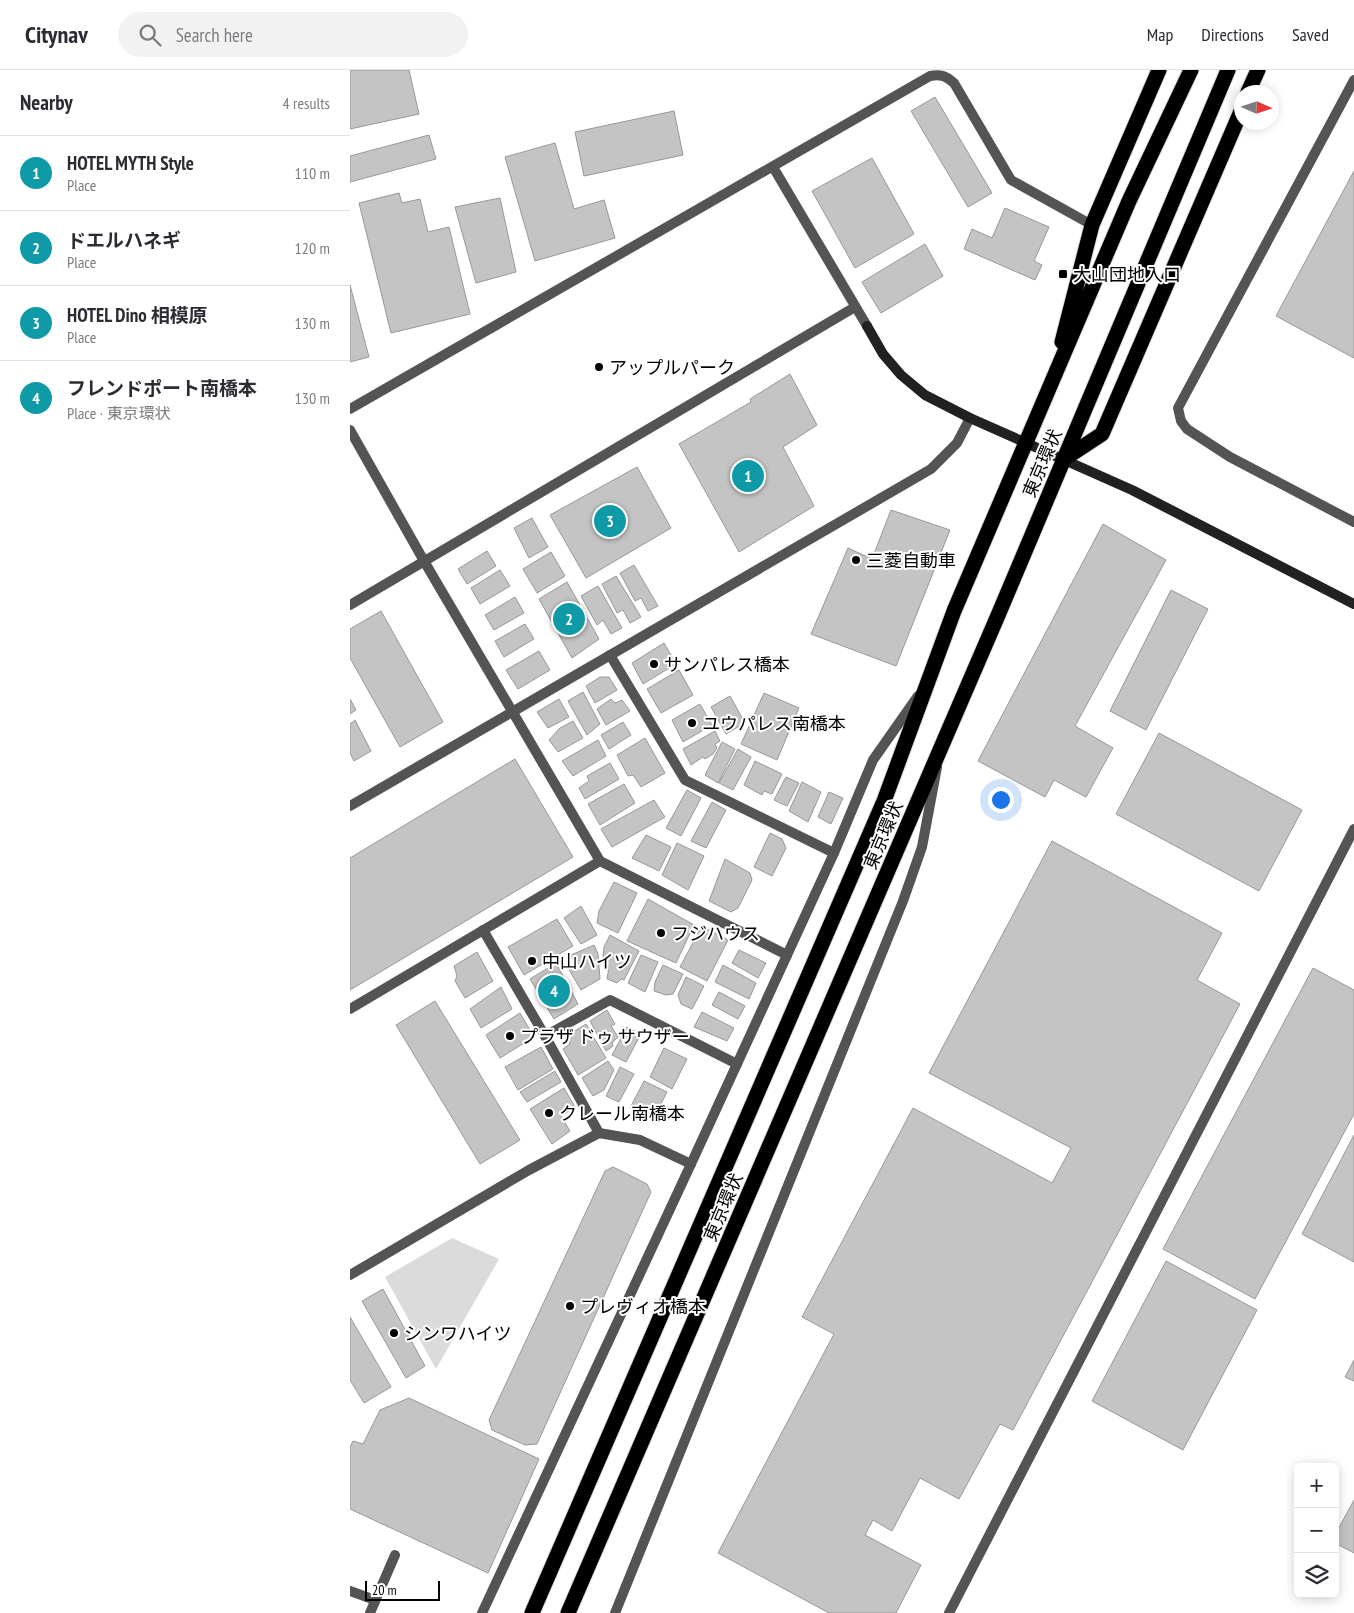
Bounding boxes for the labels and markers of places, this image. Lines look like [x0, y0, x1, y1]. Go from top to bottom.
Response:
place label: 大山団地入口 [1073, 263, 1181, 286]
marker: 大山団地入口 [1057, 268, 1069, 280]
place label: アップルパーク [609, 356, 735, 379]
marker: アップルパーク [593, 361, 605, 373]
pin: 1 [732, 457, 764, 495]
pin: 3 [594, 502, 626, 540]
place label: 三菱自動車 [866, 549, 956, 572]
marker: 三菱自動車 [850, 554, 862, 566]
pin: 2 [553, 600, 585, 638]
place label: サンパレス橋本 [664, 653, 790, 676]
marker: サンパレス橋本 [648, 658, 660, 670]
place label: ユウパレス南橋本 [702, 712, 846, 735]
marker: ユウパレス南橋本 [686, 717, 698, 729]
place label: フジハウス [671, 922, 760, 945]
marker: フジハウス [655, 927, 667, 939]
place label: 中山ハイツ [542, 950, 632, 973]
marker: 中山ハイツ [526, 955, 538, 967]
pin: 4 [538, 972, 570, 1010]
place label: プラザ ドゥ サウザー [520, 1025, 690, 1048]
marker: プラザ ドゥ サウザー [504, 1030, 516, 1042]
place label: クレール南橋本 [559, 1102, 685, 1125]
marker: クレール南橋本 [543, 1107, 555, 1119]
place label: プレヴィオ橋本 [580, 1295, 706, 1318]
marker: プレヴィオ橋本 [564, 1300, 576, 1312]
place label: シンワハイツ [404, 1322, 511, 1345]
marker: シンワハイツ [388, 1327, 400, 1339]

